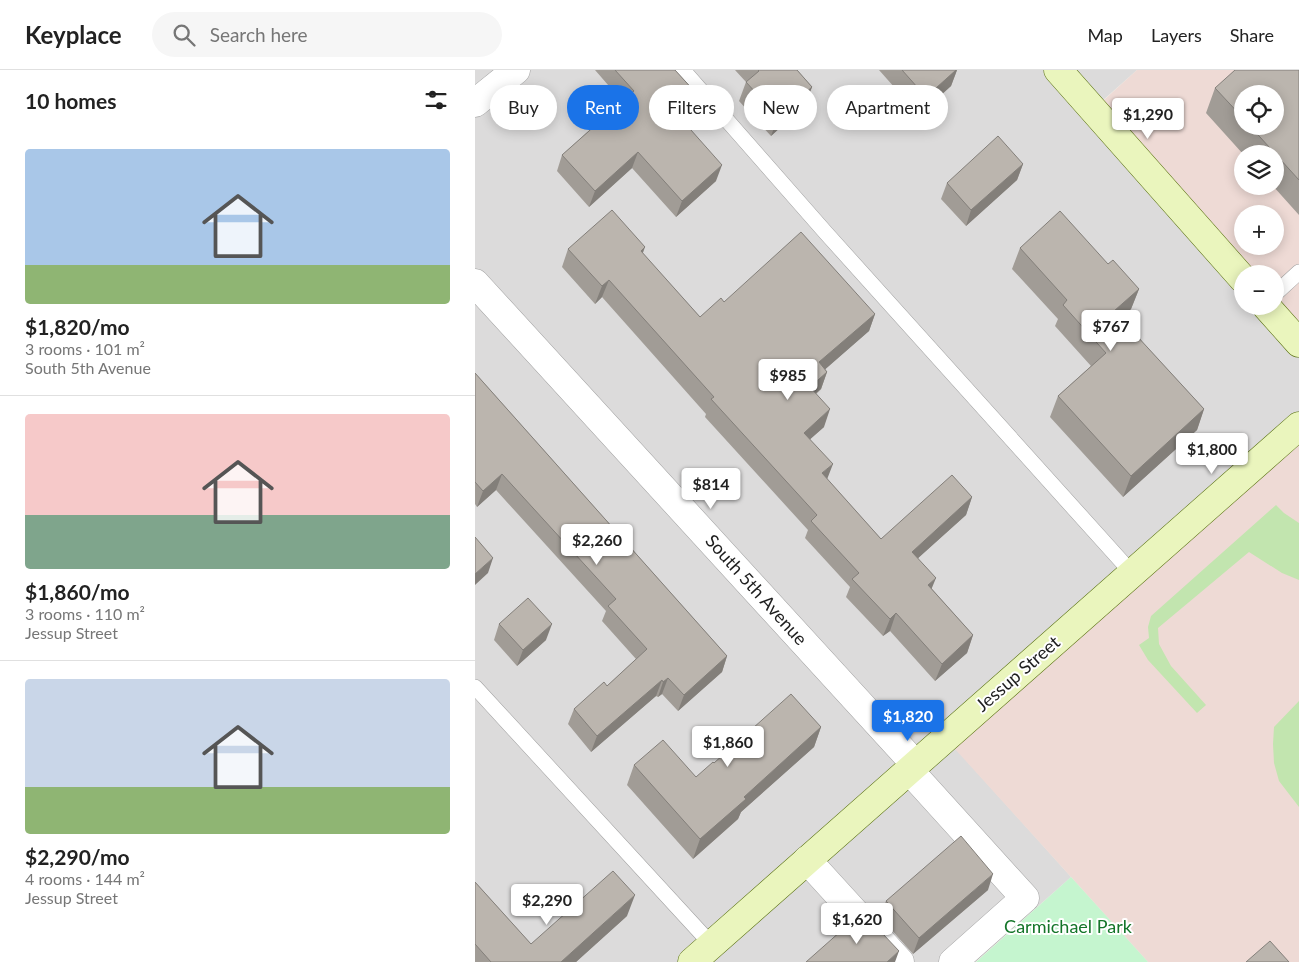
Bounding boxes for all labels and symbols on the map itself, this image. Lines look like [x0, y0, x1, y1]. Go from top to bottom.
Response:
pin: $1,290 [1107, 98, 1189, 140]
pin: $767 [1081, 310, 1141, 352]
pin: $985 [758, 358, 818, 401]
pin: $1,800 [1171, 432, 1253, 475]
pin: $814 [681, 468, 741, 510]
pin: $2,260 [556, 524, 638, 566]
street label: South 5th Avenue [701, 529, 812, 649]
street label: Jessup Street [971, 630, 1064, 716]
pin: $1,820 [867, 700, 949, 742]
pin: $1,860 [687, 726, 769, 768]
pin: $2,290 [506, 884, 588, 926]
pin: $1,620 [816, 902, 898, 945]
park label: Carmichael Park [1004, 915, 1133, 937]

